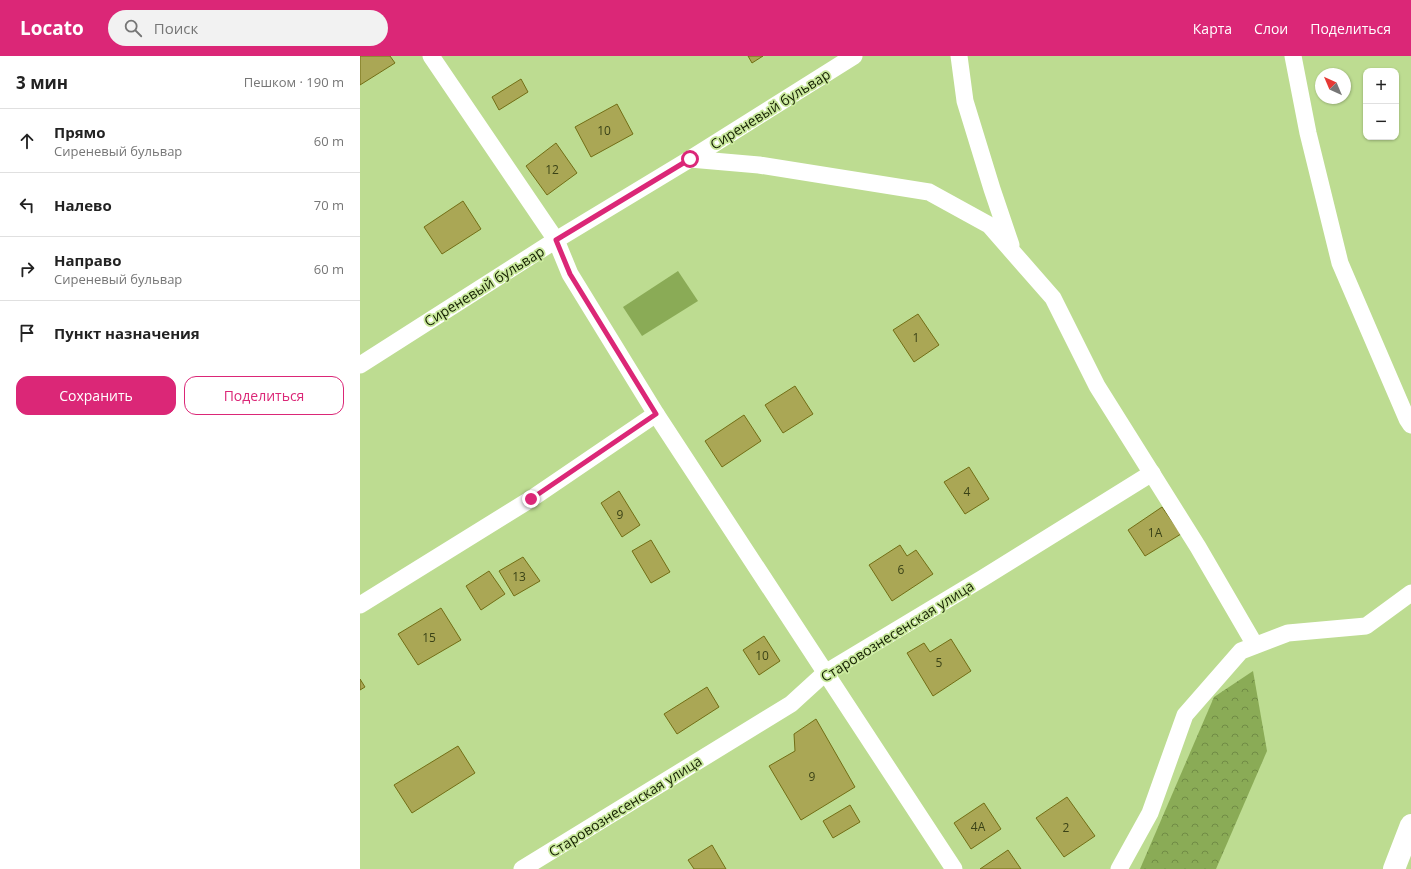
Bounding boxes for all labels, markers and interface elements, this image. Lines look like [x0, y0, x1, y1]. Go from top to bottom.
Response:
search box [108, 10, 388, 46]
text: Locato [20, 15, 84, 41]
icon: search [122, 17, 144, 39]
text: Поиск [154, 18, 198, 38]
text: Карта [1193, 19, 1232, 38]
text: Слои [1254, 19, 1288, 38]
text: Поделиться [1310, 19, 1391, 38]
street label: Сиреневый бульвар [706, 64, 834, 154]
north arrow [1315, 68, 1351, 104]
map controls [1363, 68, 1399, 140]
button: + [1363, 68, 1399, 104]
text: 3 мин [16, 71, 68, 94]
text: Пешком · 190 m [244, 73, 344, 91]
button: − [1363, 104, 1399, 140]
text: Прямо [54, 122, 106, 142]
house number: 10 [597, 122, 611, 139]
icon: ahead [16, 130, 38, 152]
text: 60 m [314, 132, 344, 150]
text: Сиреневый бульвар [54, 142, 182, 160]
route start [681, 150, 699, 168]
house number: 12 [545, 161, 559, 178]
icon: left [16, 194, 38, 216]
text: Налево [54, 195, 112, 215]
text: 70 m [314, 196, 344, 214]
street label: Сиреневый бульвар [420, 241, 548, 331]
text: Направо [54, 250, 122, 270]
icon: right [16, 258, 38, 280]
text: 60 m [314, 260, 344, 278]
text: Сиреневый бульвар [54, 270, 182, 288]
icon: arrive [16, 322, 38, 344]
text: Пункт назначения [54, 323, 200, 343]
house number: 1 [913, 329, 919, 346]
button: Сохранить [16, 376, 176, 415]
button: Поделиться [184, 376, 344, 415]
house number: 4 [964, 483, 971, 500]
route end [522, 490, 540, 508]
house number: 9 [617, 506, 624, 523]
house number: 1А [1148, 524, 1163, 541]
house number: 6 [898, 561, 905, 578]
house number: 13 [512, 568, 526, 585]
street label: Старовознесенская улица [817, 576, 977, 686]
house number: 15 [422, 629, 436, 646]
house number: 10 [755, 647, 769, 664]
house number: 5 [936, 654, 943, 671]
street label: Старовознесенская улица [545, 751, 705, 861]
house number: 9 [809, 768, 816, 785]
house number: 4А [971, 818, 986, 835]
house number: 2 [1063, 819, 1070, 836]

